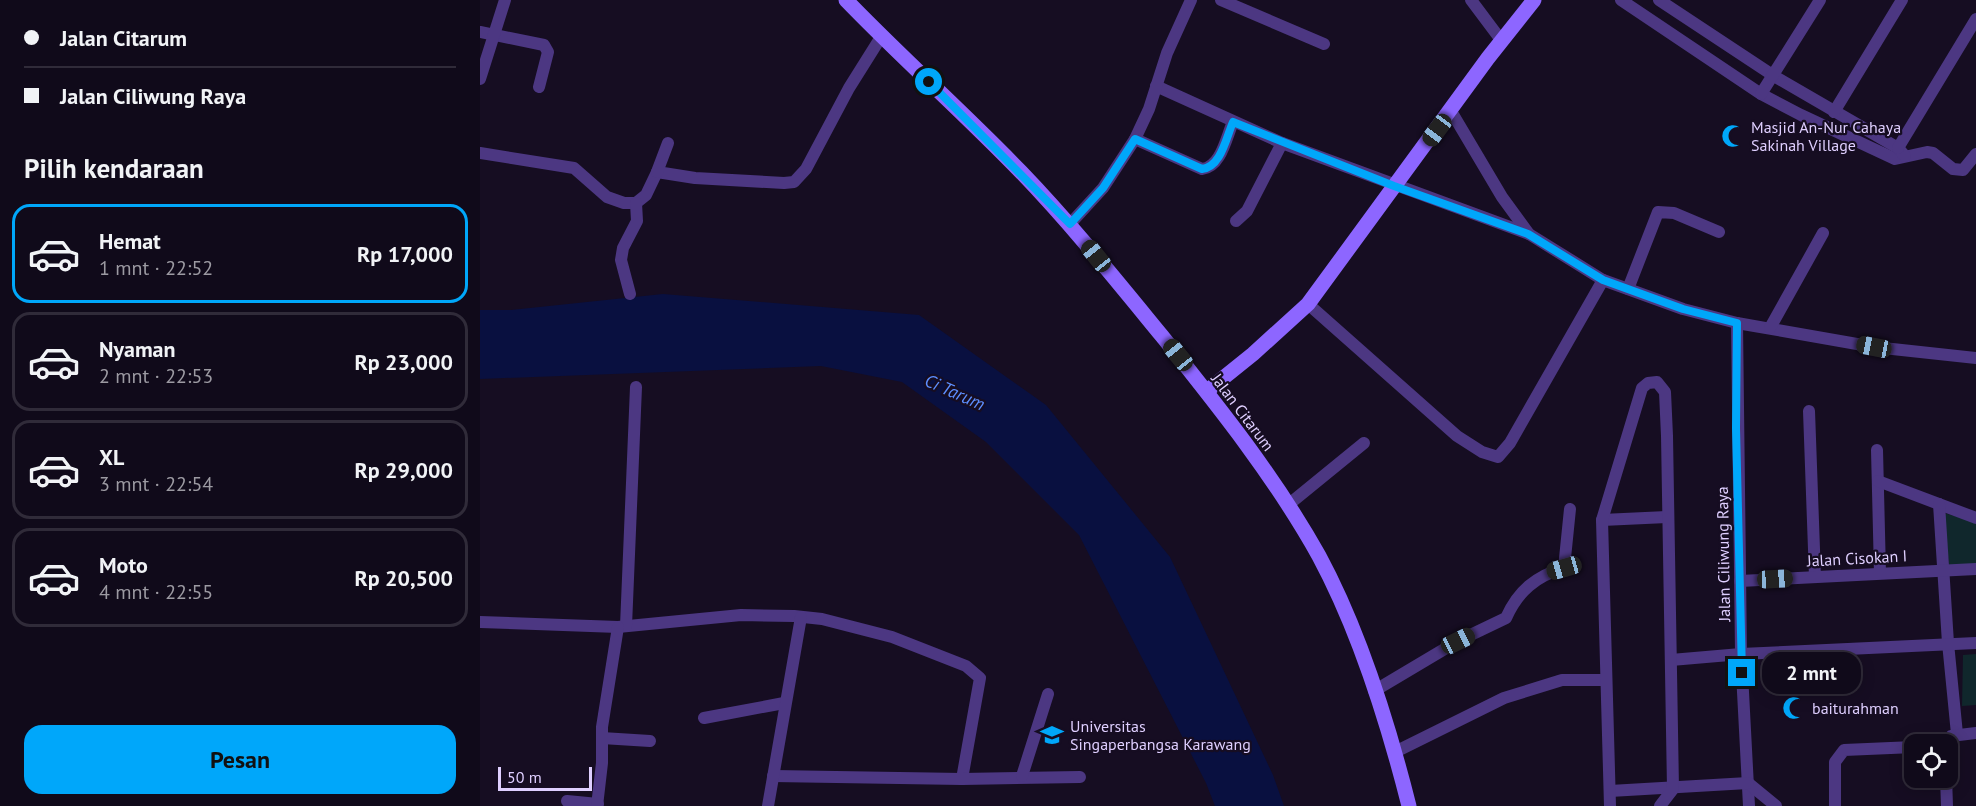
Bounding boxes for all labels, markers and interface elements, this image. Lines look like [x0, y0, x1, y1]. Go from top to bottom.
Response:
text: Jalan Citarum [60, 24, 187, 52]
route start [915, 68, 942, 95]
text: Jalan Ciliwung Raya [60, 82, 246, 110]
car [1419, 110, 1455, 150]
place label: Masjid An-Nur Cahaya Sakinah Village [1751, 117, 1901, 155]
mosque icon: Masjid An-Nur Cahaya Sakinah Village [1720, 123, 1746, 149]
text: Pilih kendaraan [24, 151, 204, 185]
icon: car [27, 227, 81, 281]
text: Hemat [99, 227, 161, 255]
car [1078, 236, 1114, 276]
text: Rp 17,000 [357, 240, 453, 268]
text: 1 mnt · 22:52 [99, 255, 213, 281]
icon: car [27, 335, 81, 389]
text: Nyaman [99, 335, 176, 363]
car [1160, 335, 1196, 375]
car [1855, 335, 1893, 359]
text: Rp 23,000 [354, 348, 453, 376]
text: 2 mnt · 22:53 [99, 363, 213, 389]
street label: Jalan Citarum [1207, 368, 1279, 455]
water label: Ci Tarum [921, 369, 989, 416]
icon: car [27, 443, 81, 497]
text: XL [99, 443, 124, 471]
text: Rp 29,000 [354, 456, 453, 484]
text: 3 mnt · 22:54 [99, 471, 213, 497]
street label: Jalan Ciliwung Raya [1712, 486, 1734, 623]
street label: Jalan Cisokan I [1805, 545, 1908, 571]
icon: car [27, 551, 81, 605]
text: Moto [99, 551, 148, 579]
car [1544, 554, 1584, 582]
text: Rp 20,500 [354, 564, 453, 592]
car [1757, 569, 1793, 589]
text: 4 mnt · 22:55 [99, 579, 213, 605]
car [1438, 625, 1478, 657]
callout: 2 mnt [1763, 652, 1862, 694]
route end [1728, 659, 1755, 686]
text: 2 mnt [1786, 660, 1837, 686]
mosque icon: baiturahman [1781, 695, 1807, 721]
place label: baiturahman [1812, 698, 1899, 718]
place label: Universitas Singaperbangsa Karawang [1070, 716, 1251, 754]
school or university icon: Universitas Singaperbangsa Karawang [1039, 722, 1065, 748]
button: Pesan [24, 725, 456, 794]
map controls [1904, 734, 1958, 788]
button: locate [1904, 734, 1958, 788]
scale bar [498, 764, 592, 792]
text: 50 m [507, 767, 542, 787]

